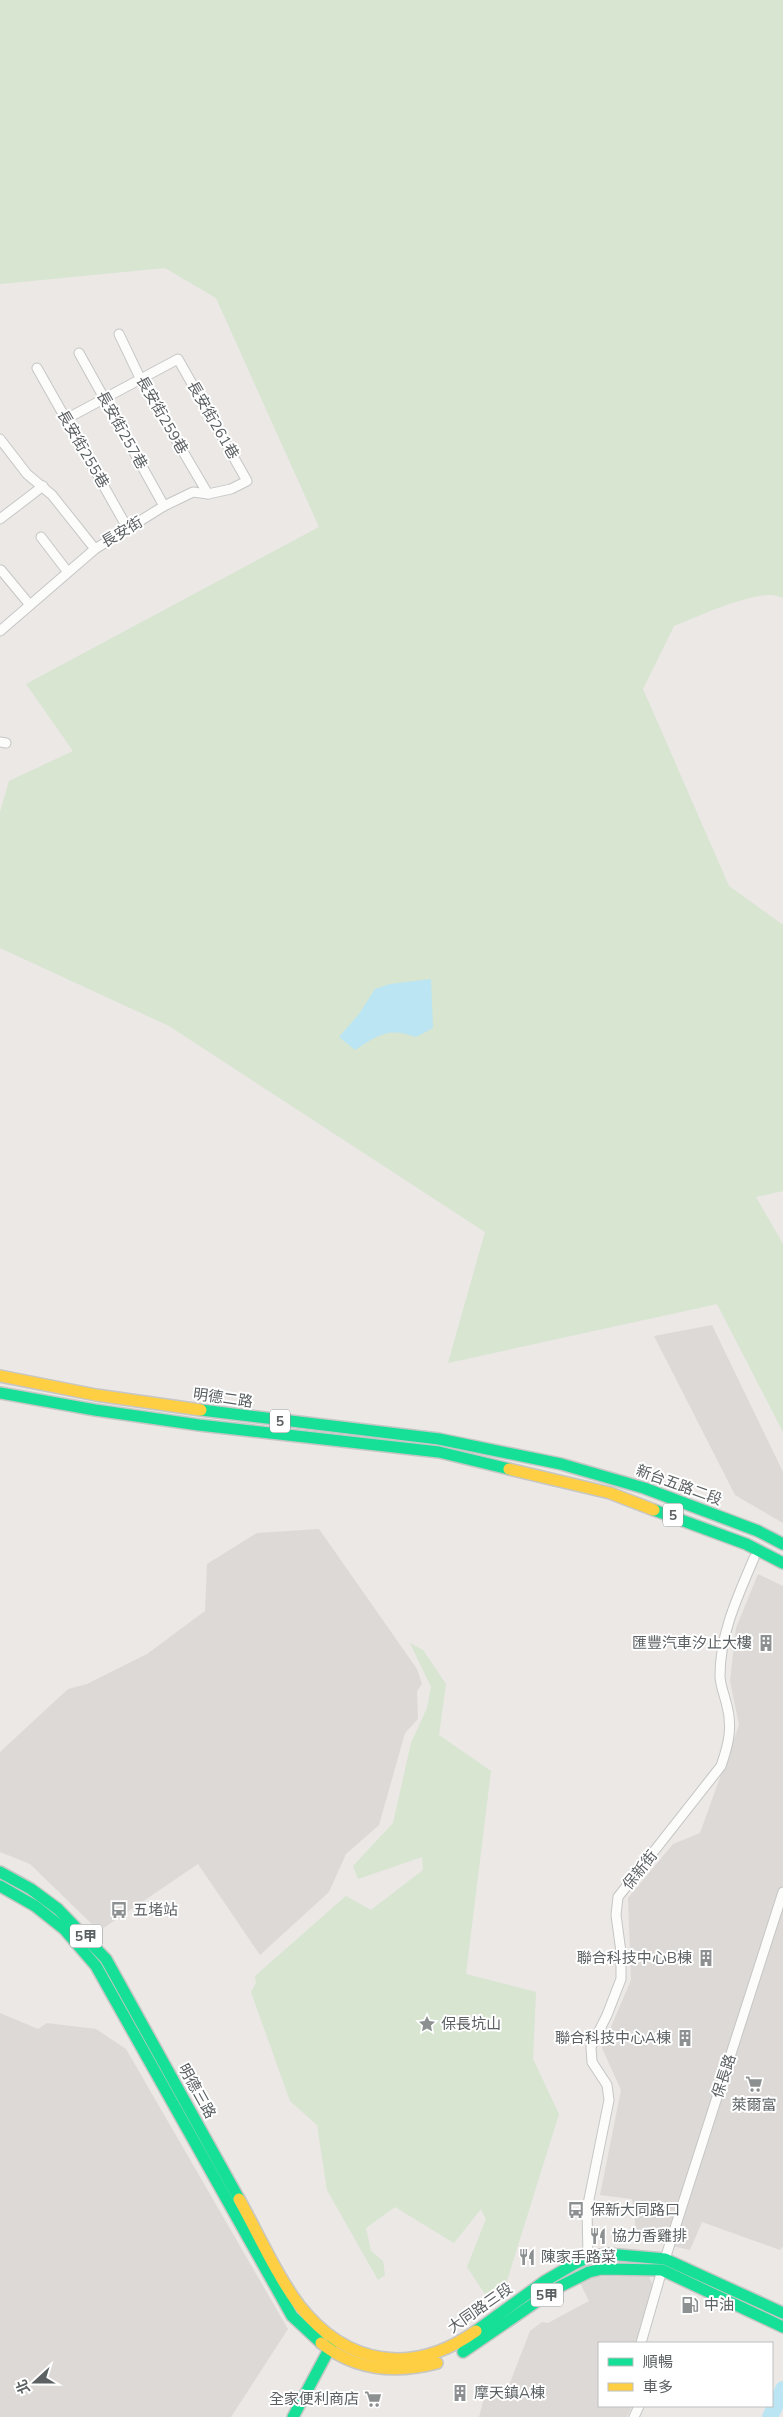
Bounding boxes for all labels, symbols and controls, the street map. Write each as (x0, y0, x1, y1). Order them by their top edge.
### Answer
street label: 長安街259巷 (132, 372, 192, 458)
street label: 長安街261巷 (183, 377, 243, 463)
street label: 長安街257巷 (92, 387, 152, 473)
street label: 長安街255巷 (53, 406, 113, 492)
street label: 長安街 (98, 512, 146, 552)
street label: 明德二路 (192, 1384, 254, 1412)
road number: 5 (270, 1410, 290, 1432)
street label: 新台五路二段 (633, 1460, 725, 1510)
road number: 5 (663, 1504, 683, 1526)
place label: 匯豐汽車汐止大樓 (632, 1633, 752, 1653)
building icon: 匯豐汽車汐止大樓 (756, 1633, 776, 1653)
street label: 保新街 (618, 1846, 662, 1894)
bus stop icon: 五堵站 (109, 1900, 129, 1920)
place label: 五堵站 (133, 1900, 178, 1920)
road number: 5甲 (70, 1924, 102, 1948)
place label: 聯合科技中心B棟 (577, 1948, 692, 1968)
building icon: 聯合科技中心B棟 (696, 1948, 716, 1968)
place icon: 保長坑山 (417, 2014, 437, 2034)
place label: 保長坑山 (441, 2014, 501, 2034)
place label: 聯合科技中心A棟 (555, 2028, 671, 2048)
building icon: 聯合科技中心A棟 (675, 2028, 695, 2048)
street label: 保長路 (708, 2052, 740, 2100)
street label: 明德三路 (174, 2060, 220, 2122)
supermarket icon: 萊爾富 (744, 2074, 764, 2094)
place label: 萊爾富 (731, 2095, 777, 2115)
bus stop icon: 保新大同路口 (566, 2200, 586, 2220)
place label: 保新大同路口 (590, 2200, 680, 2220)
restaurant icon: 協力香雞排 (588, 2226, 608, 2246)
place label: 協力香雞排 (612, 2226, 687, 2246)
restaurant icon: 陳家手路菜 (517, 2247, 537, 2267)
place label: 陳家手路菜 (541, 2247, 616, 2267)
street label: 大同路三段 (444, 2278, 516, 2338)
road number: 5甲 (531, 2284, 563, 2306)
fuel station icon: 中油 (680, 2295, 700, 2315)
place label: 中油 (704, 2295, 734, 2315)
legend (598, 2342, 773, 2407)
text: 順暢 (643, 2352, 673, 2372)
north arrow (10, 2357, 60, 2407)
text: 北 (12, 2377, 35, 2396)
text: 車多 (643, 2377, 673, 2397)
building icon: 摩天鎮A棟 (450, 2383, 470, 2403)
place label: 摩天鎮A棟 (474, 2383, 545, 2403)
place label: 全家便利商店 (269, 2389, 359, 2409)
supermarket icon: 全家便利商店 (363, 2389, 383, 2409)

